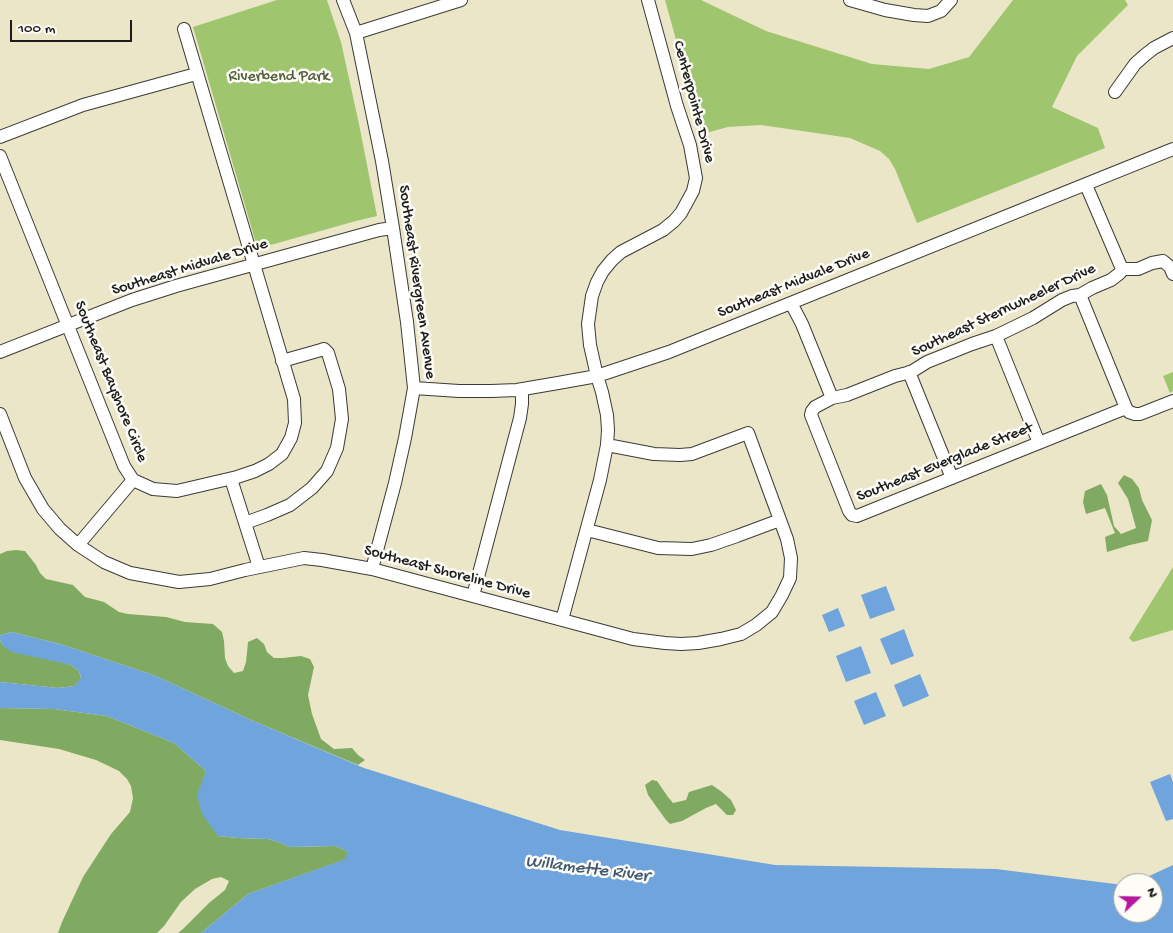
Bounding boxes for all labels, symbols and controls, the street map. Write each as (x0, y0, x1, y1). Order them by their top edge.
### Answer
scale bar (12, 10, 135, 42)
text: 100 m (18, 20, 55, 38)
street label: Centerpointe Drive (667, 39, 719, 165)
park label: Riverbend Park (229, 68, 329, 88)
street label: Southeast Rivergreen Avenue (393, 184, 439, 380)
street label: Southeast Midvale Drive (110, 235, 270, 301)
street label: Southeast Midvale Drive (715, 245, 873, 323)
street label: Southeast Sternwheeler Drive (909, 260, 1099, 362)
street label: Southeast Bayshore Circle (69, 299, 151, 465)
street label: Southeast Everglade Street (854, 419, 1036, 507)
street label: Southeast Shoreline Drive (362, 542, 532, 604)
water label: Willamette River (524, 852, 650, 888)
north arrow (1113, 873, 1163, 923)
text: N (1142, 885, 1161, 900)

